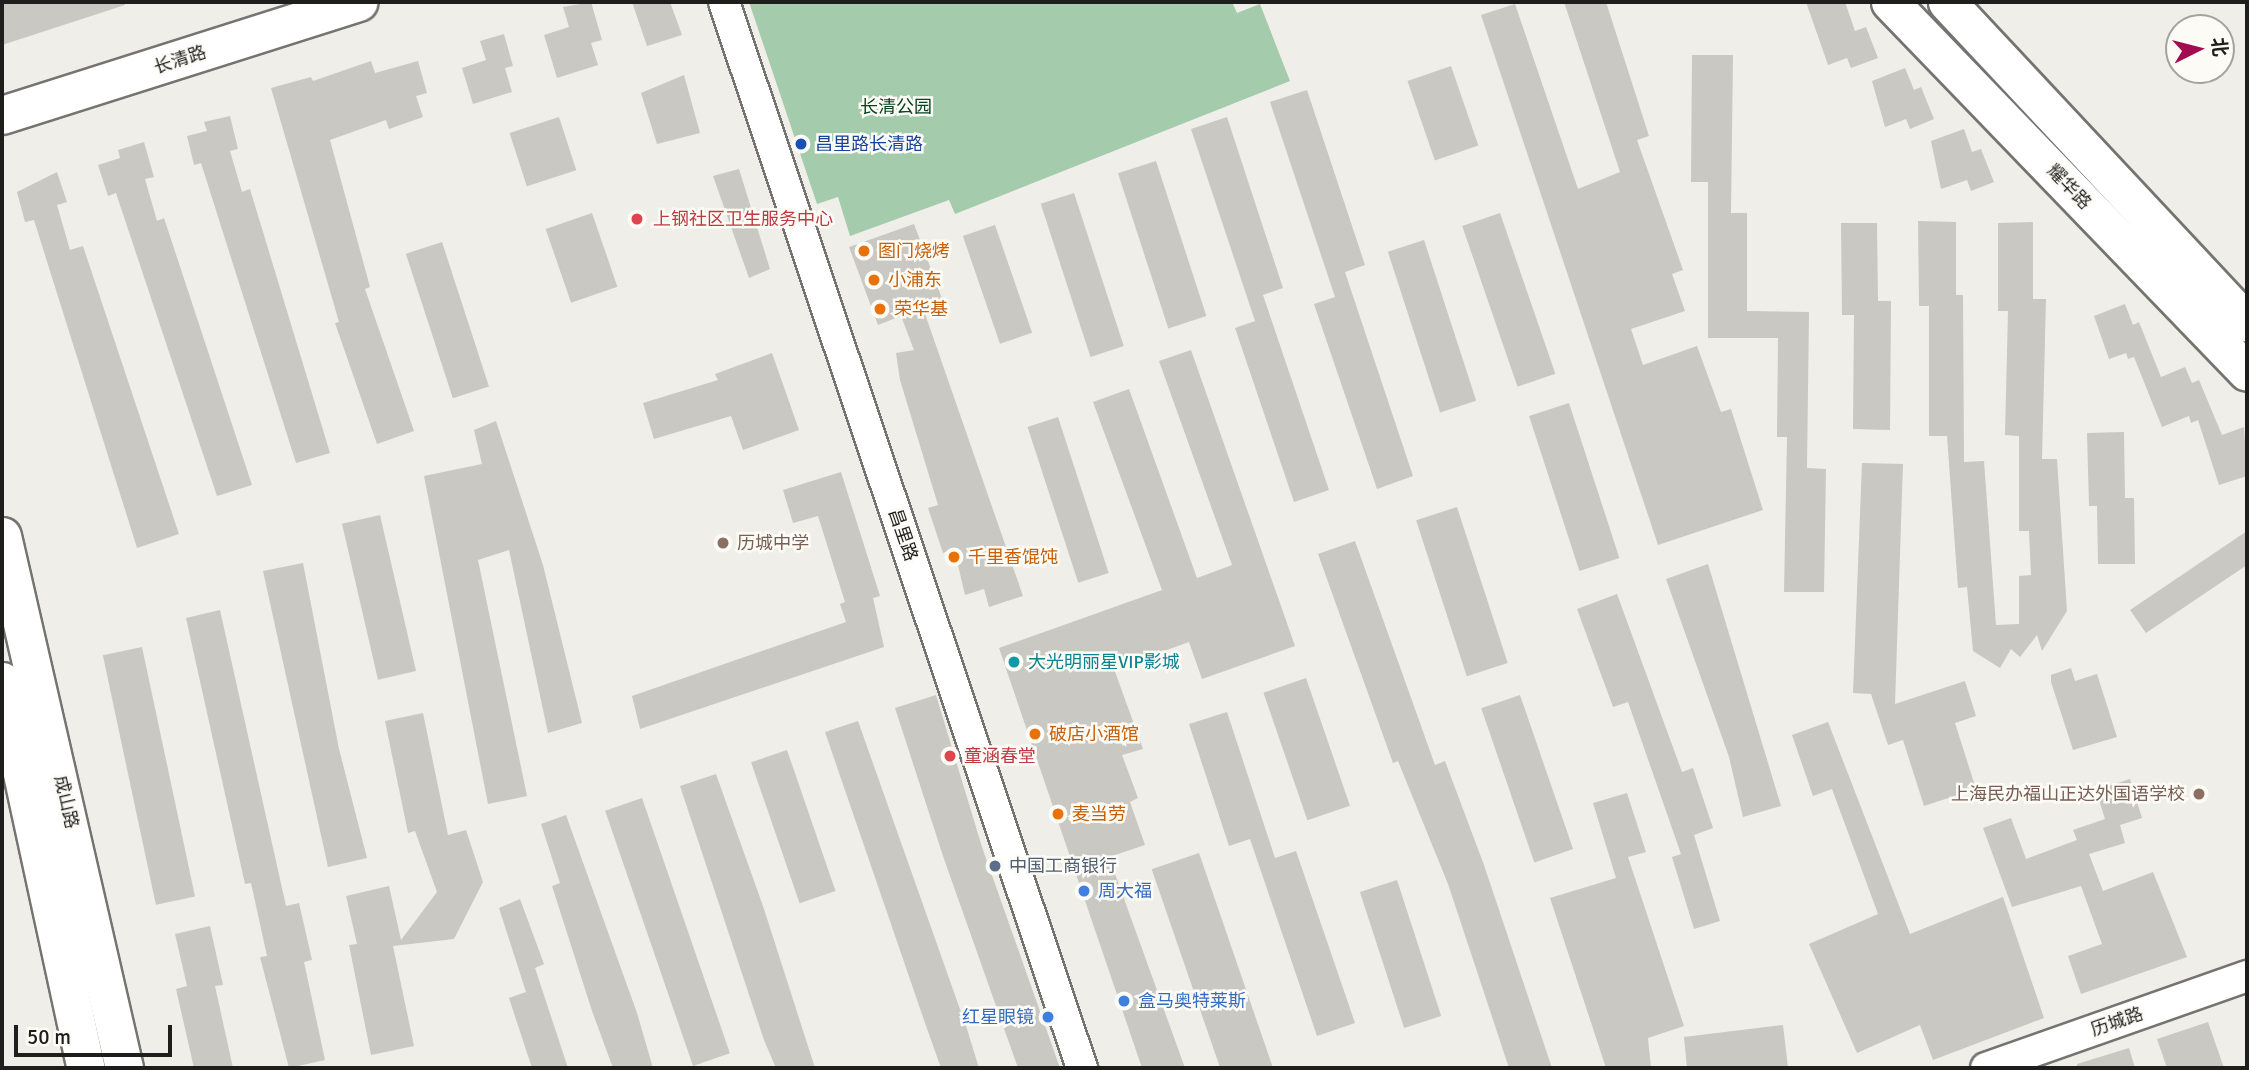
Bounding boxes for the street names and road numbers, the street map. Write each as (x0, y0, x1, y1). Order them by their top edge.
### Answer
street label: 长清路 (151, 41, 209, 79)
street label: 耀华路 (2042, 160, 2096, 214)
street label: 昌里路 (884, 506, 922, 564)
street label: 成山路 (49, 773, 83, 831)
street label: 历城路 (2088, 1003, 2146, 1041)

